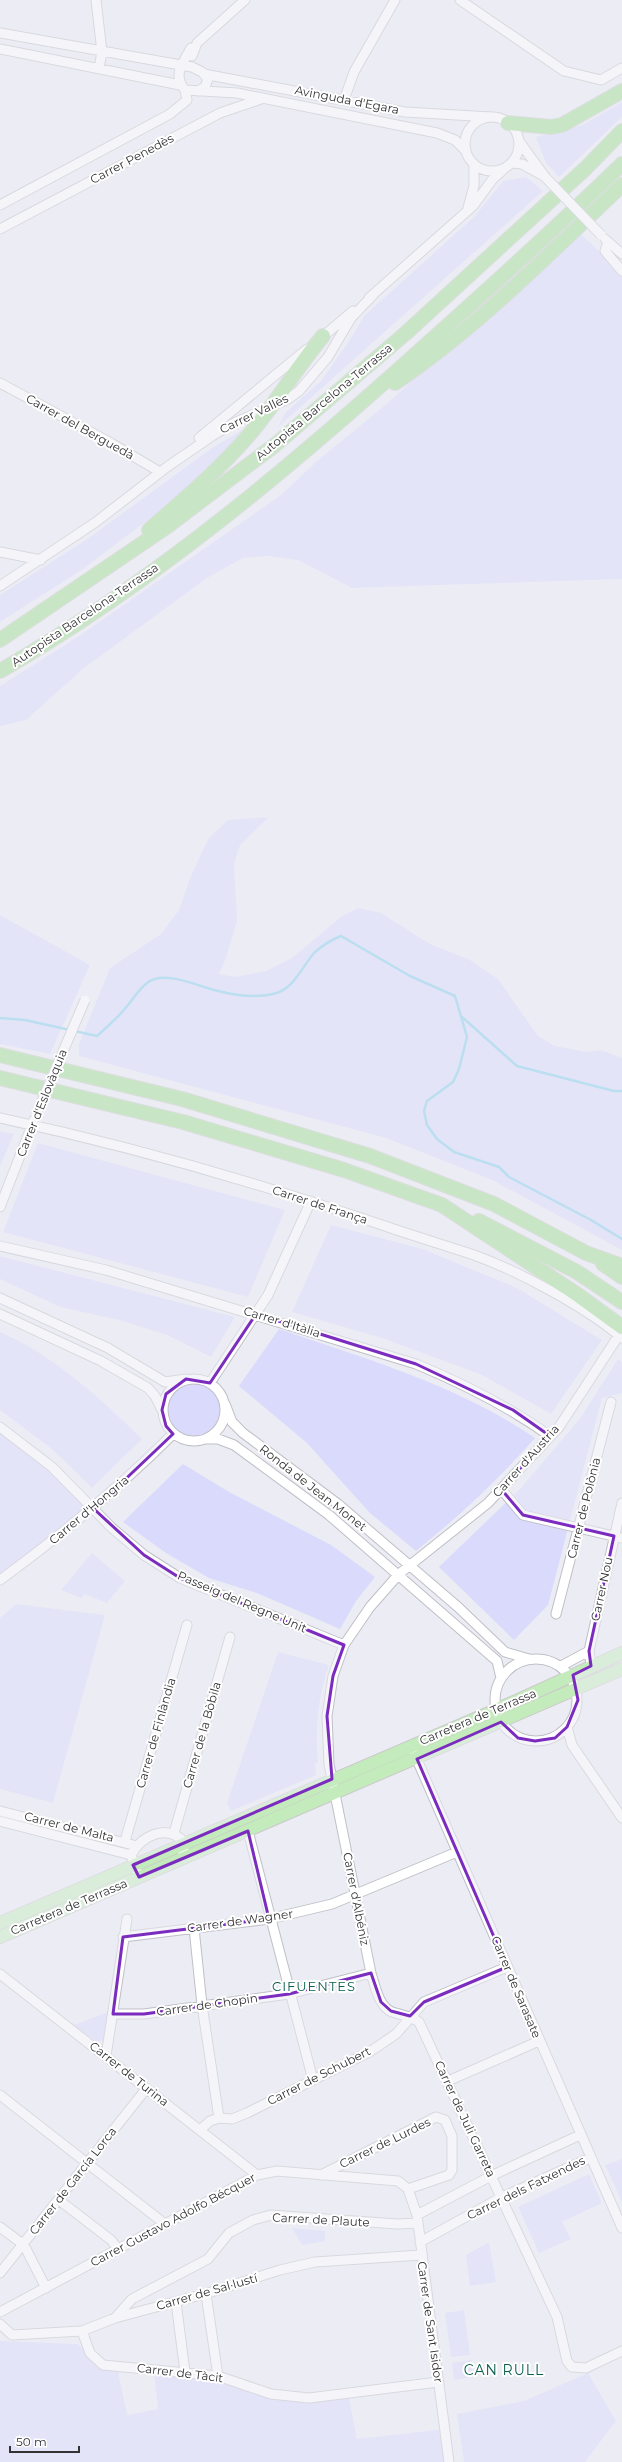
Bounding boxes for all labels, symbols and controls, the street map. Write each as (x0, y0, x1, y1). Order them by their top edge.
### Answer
street label: Avinguda d'Egara (294, 82, 401, 117)
street label: Carrer Penedès (87, 130, 176, 187)
street label: Autopista Barcelona-Terrassa (252, 340, 395, 463)
street label: Carrer Vallès (217, 390, 291, 437)
street label: Carrer del Berguedà (23, 391, 137, 463)
street label: Autopista Barcelona-Terrassa (8, 560, 161, 669)
street label: Carrer d'Eslovàquia (13, 1047, 70, 1159)
street label: Carrer de França (271, 1182, 370, 1227)
street label: Carrer d'Itàlia (242, 1303, 322, 1340)
street label: Carrer d'Austria (489, 1421, 562, 1500)
street label: Ronda de Jean Monet (257, 1441, 370, 1534)
street label: Carrer de Polònia (564, 1456, 603, 1560)
street label: Carrer d'Hongria (46, 1472, 132, 1547)
street label: Carrer Nou (587, 1555, 616, 1622)
street label: Passeig del Regne Unit (175, 1567, 309, 1636)
street label: Carrer de Finlàndia (133, 1676, 178, 1790)
street label: Carrer de la Bòbila (179, 1680, 224, 1790)
street label: Carretera de Terrassa (417, 1685, 538, 1748)
street label: Carrer de Malta (23, 1808, 116, 1845)
street label: Carrer d'Albéniz (340, 1851, 373, 1947)
street label: Carretera de Terrassa (8, 1875, 129, 1938)
street label: Carrer de Wagner (186, 1906, 294, 1935)
street label: Carrer de Sarasate (488, 1934, 545, 2040)
district label: CIFUENTES (272, 1978, 356, 1994)
street label: Carrer de Chopin (155, 1990, 259, 2019)
street label: Carrer de Turina (87, 2038, 172, 2109)
street label: Carrer de Schubert (265, 2043, 373, 2108)
street label: Carrer de Juli Garreta (432, 2058, 499, 2180)
street label: Carrer de Lurdes (337, 2114, 433, 2171)
street label: Carrer de García Lorca (26, 2124, 119, 2238)
street label: Carrer dels Fatxendes (464, 2152, 588, 2223)
street label: Carrer Gustavo Adolfo Bécquer (88, 2169, 258, 2270)
street label: Carrer de Plaute (272, 2209, 370, 2230)
street label: Carrer de Sant Isidor (415, 2260, 446, 2384)
street label: Carrer de Sal·lustí (155, 2270, 260, 2313)
street label: Carrer de Tàcit (136, 2360, 224, 2385)
district label: CAN RULL (464, 2361, 544, 2379)
scale bar (10, 2428, 79, 2454)
text: 50 m (16, 2434, 47, 2449)

